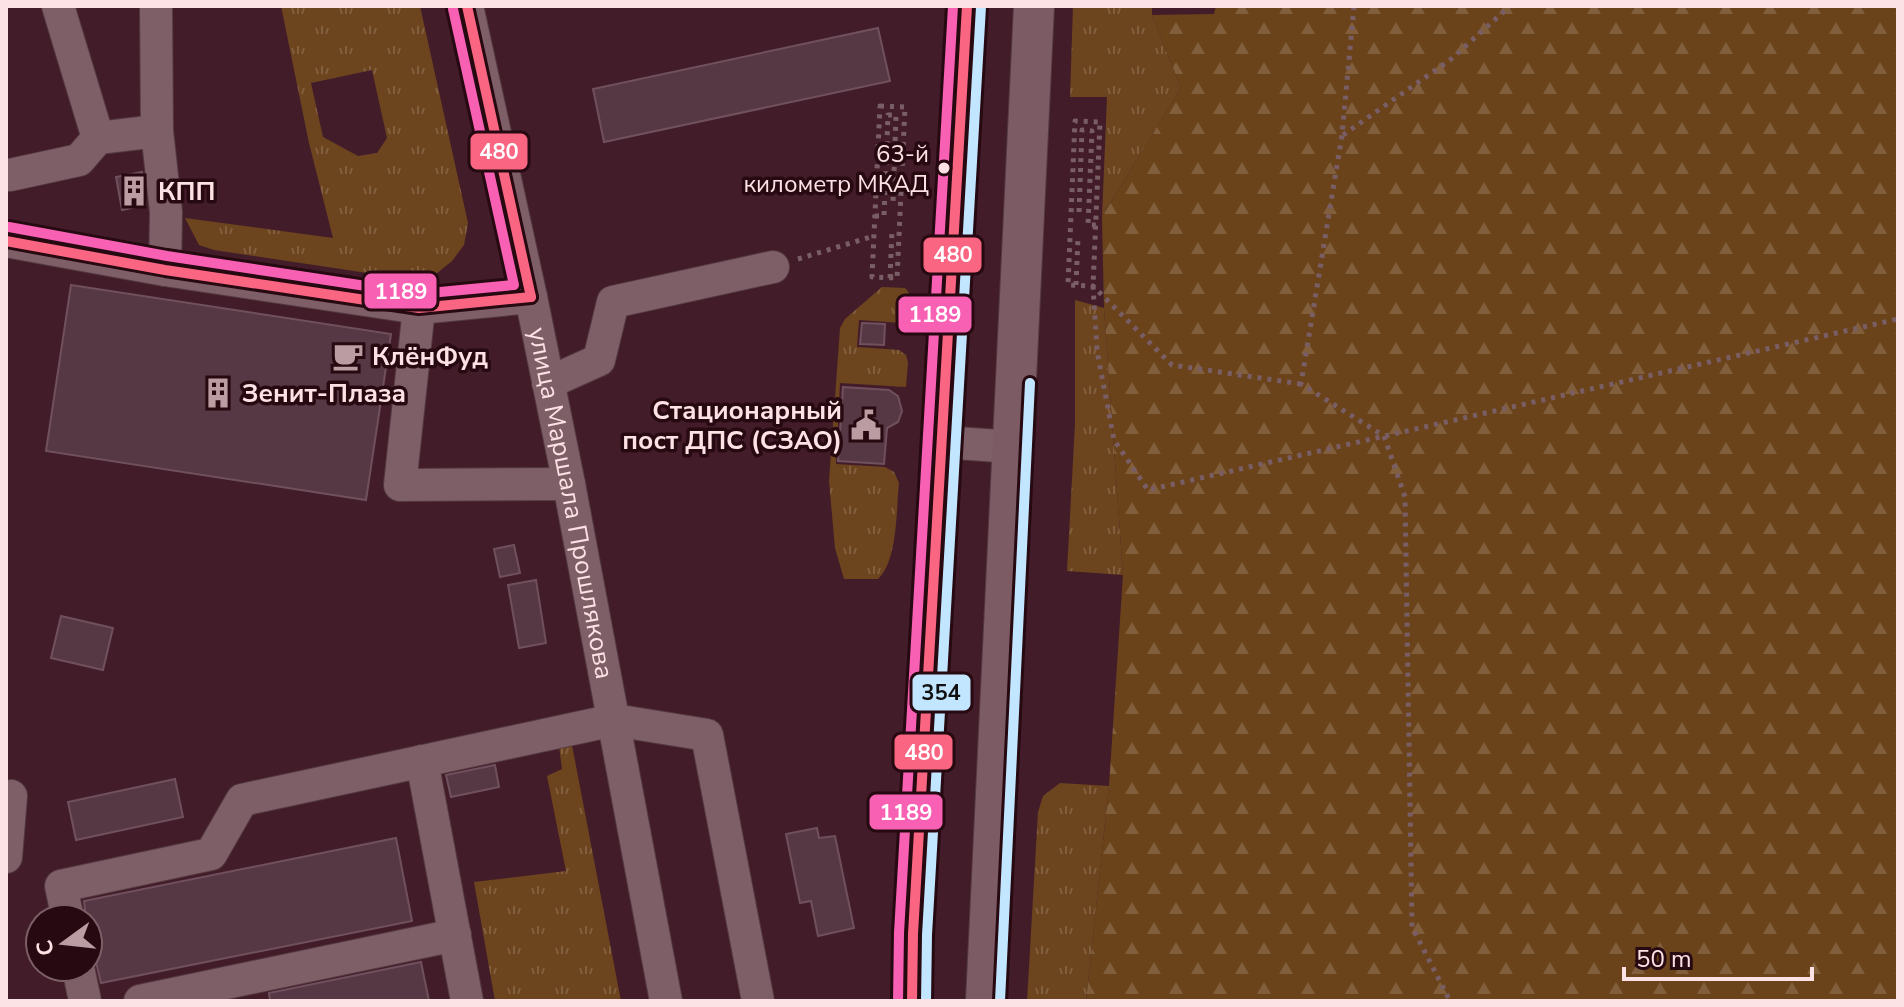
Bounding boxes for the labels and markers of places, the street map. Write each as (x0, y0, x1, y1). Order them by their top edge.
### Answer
place label: 63-й километр МКАД (743, 138, 929, 200)
marker: 63-й километр МКАД (936, 160, 952, 176)
building icon: КПП (117, 174, 151, 208)
place label: КПП (158, 174, 215, 209)
cafe icon: КлёнФуд (331, 339, 365, 373)
place label: КлёнФуд (372, 339, 488, 374)
building icon: Зенит-Плаза (201, 376, 235, 410)
place label: Зенит-Плаза (242, 376, 406, 411)
place label: Стационарный пост ДПС (СЗАО) (622, 393, 842, 458)
public building icon: Стационарный пост ДПС (СЗАО) (849, 408, 883, 442)

